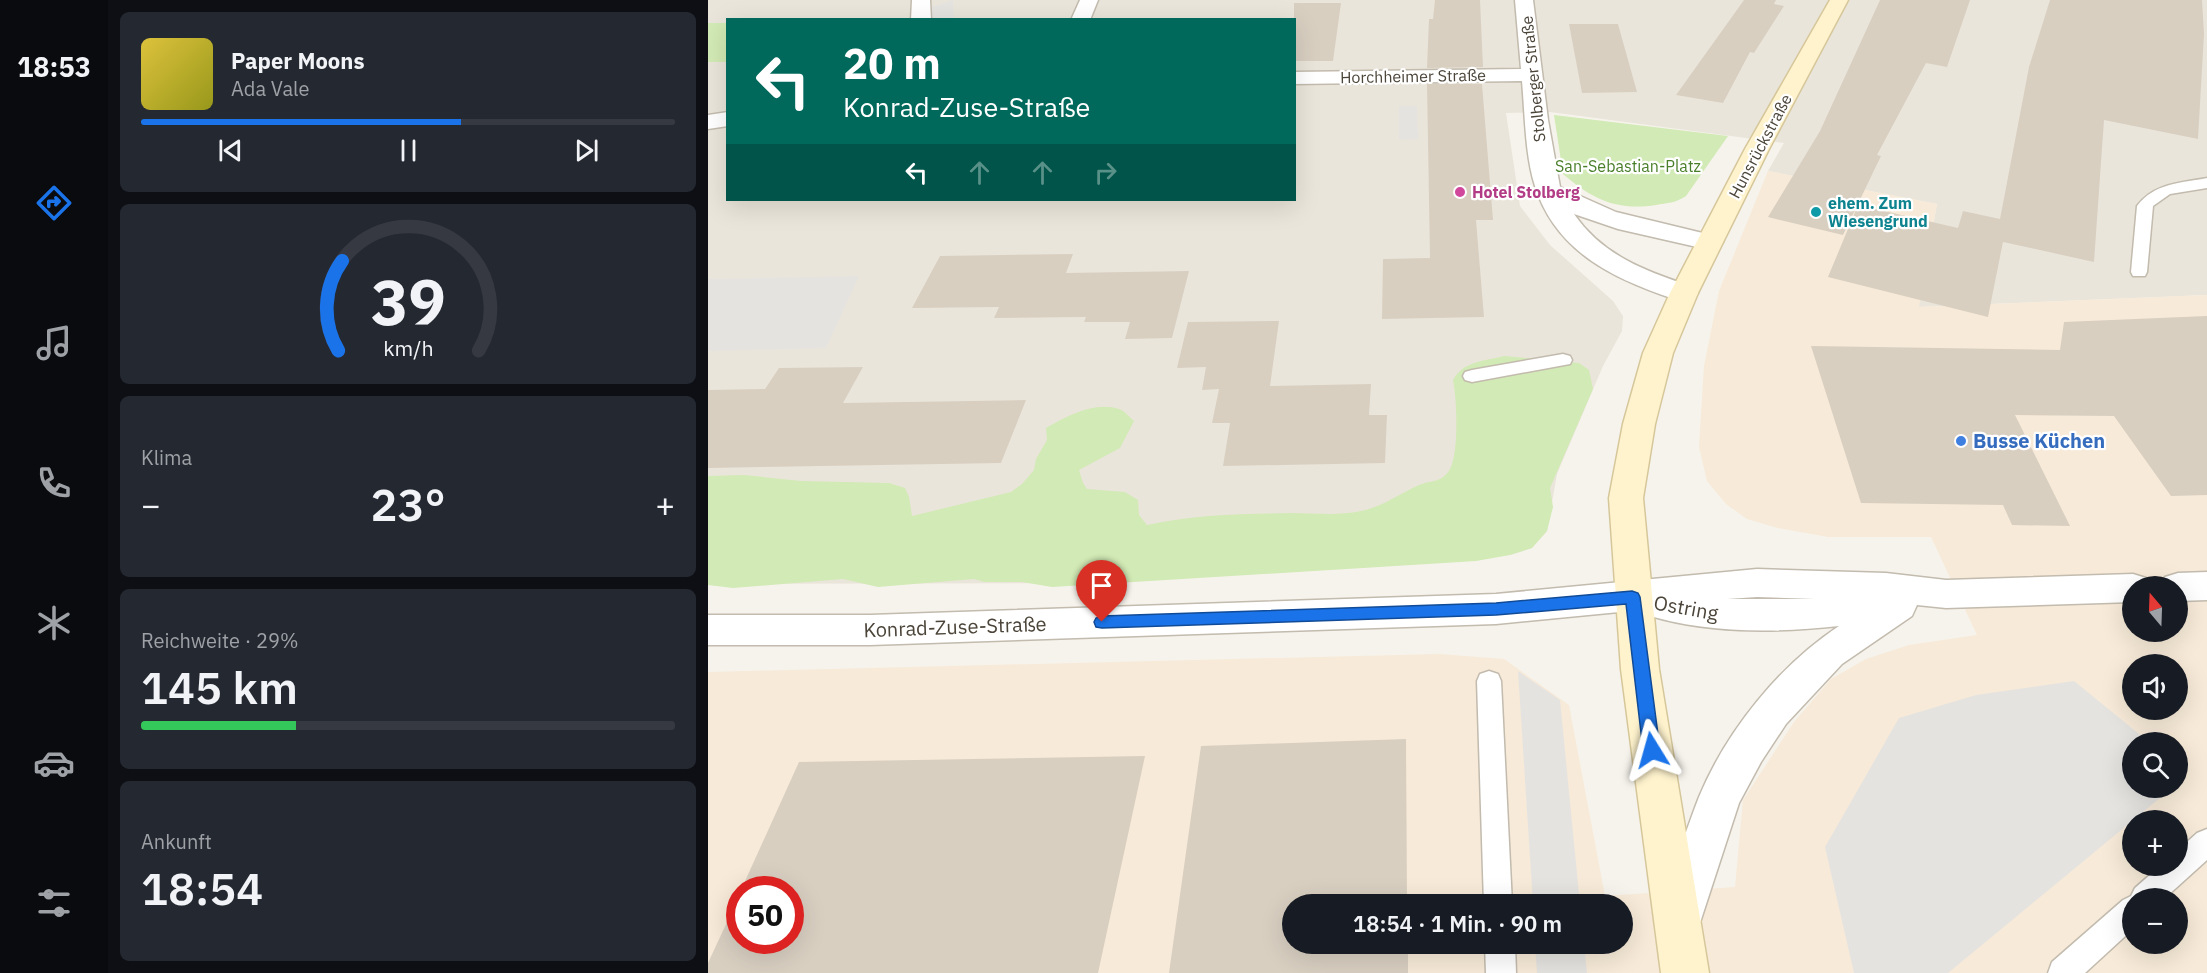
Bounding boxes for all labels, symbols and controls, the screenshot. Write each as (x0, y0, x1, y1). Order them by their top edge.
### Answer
street label: Stolberger Straße (1516, 15, 1550, 143)
text: 20 m (843, 36, 941, 91)
icon: left (744, 42, 822, 120)
text: Paper Moons (231, 46, 364, 75)
text: 18:53 (17, 49, 91, 84)
street label: Horchheimer Straße (1340, 65, 1486, 87)
text: Ada Vale (231, 75, 310, 102)
text: Konrad-Zuse-Straße (843, 89, 1090, 124)
street label: Hunsrückstraße (1724, 90, 1796, 202)
icon: previous (214, 134, 247, 167)
icon: pause (392, 134, 425, 167)
icon: next (570, 134, 603, 167)
icon: left (900, 156, 933, 189)
icon: ahead (963, 156, 996, 189)
icon: ahead (1026, 156, 1059, 189)
icon: right (1089, 156, 1122, 189)
park label: San-Sebastian-Platz (1555, 156, 1701, 176)
icon: directions (33, 182, 75, 224)
place label: Hotel Stolberg (1472, 182, 1580, 202)
marker: Hotel Stolberg (1453, 185, 1467, 199)
place label: ehem. Zum Wiesengrund (1828, 193, 1928, 231)
marker: ehem. Zum Wiesengrund (1809, 205, 1823, 219)
text: 39 (371, 261, 445, 342)
icon: music (33, 322, 75, 364)
text: km/h (383, 335, 433, 363)
place label: Busse Küchen (1973, 427, 2105, 454)
marker: Busse Küchen (1954, 434, 1968, 448)
text: Klima (141, 444, 192, 471)
icon: phone (33, 462, 75, 504)
text: 23° (370, 475, 446, 533)
text: − (141, 483, 161, 526)
text: + (655, 483, 675, 526)
pin (1076, 560, 1127, 622)
icon: arrive (1085, 569, 1118, 602)
north arrow (2122, 576, 2188, 642)
map controls (2122, 576, 2188, 954)
street label: Ostring (1652, 589, 1721, 627)
icon: climate (33, 602, 75, 644)
street label: Konrad-Zuse-Straße (863, 610, 1047, 643)
text: Reichweite · 29% (141, 627, 298, 654)
button: sound (2122, 654, 2188, 720)
text: 145 km (141, 658, 298, 716)
position arrow (1620, 718, 1684, 782)
button: search (2122, 732, 2188, 798)
icon: car (33, 742, 75, 784)
button: + (2122, 810, 2188, 876)
text: Ankunft (141, 828, 212, 855)
text: 18:54 (141, 859, 263, 917)
speed limit sign: 50 (726, 876, 804, 954)
icon: filters (33, 882, 75, 924)
button: − (2122, 888, 2188, 954)
text: 18:54 · 1 Min. · 90 m (1353, 909, 1562, 938)

